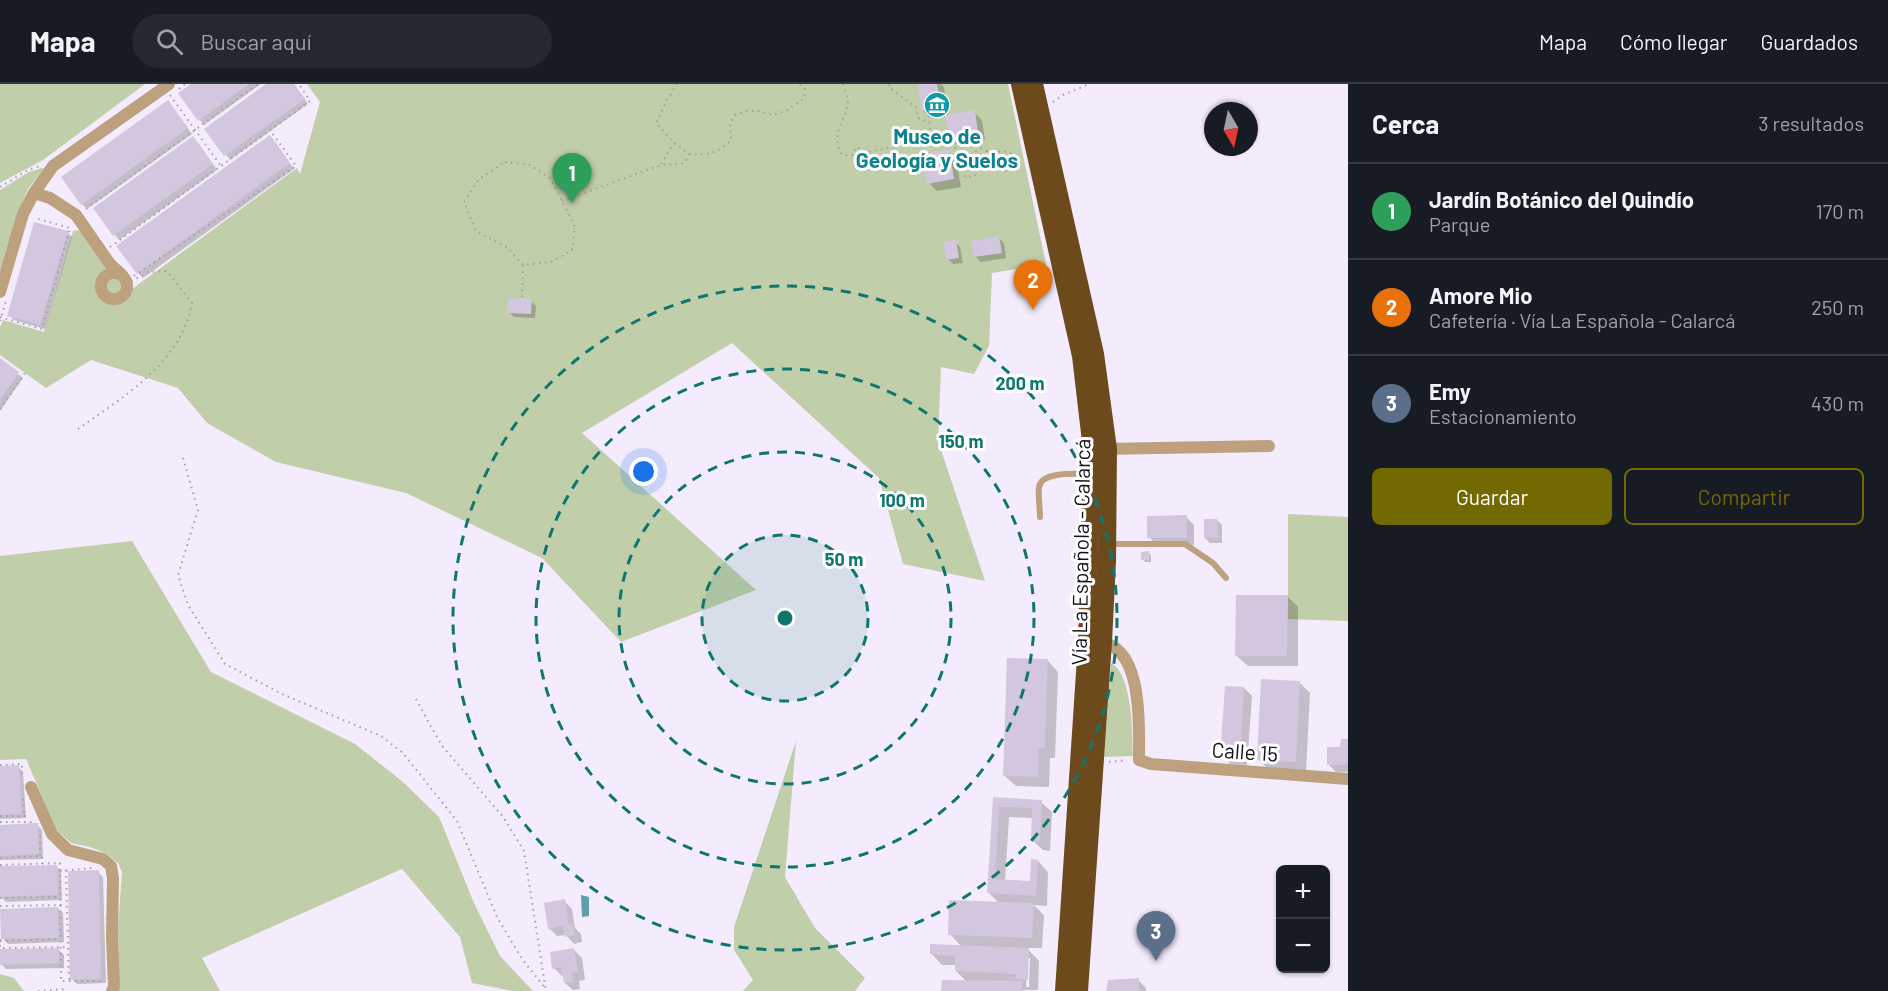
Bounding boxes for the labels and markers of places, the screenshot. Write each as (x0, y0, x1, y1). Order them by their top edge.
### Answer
museum icon: Museo de Geología y Suelos (922, 90, 952, 120)
place label: Museo de Geología y Suelos (856, 123, 1018, 172)
pin: 1 (552, 154, 592, 203)
pin: 2 (1014, 260, 1052, 310)
centre of rings (775, 608, 795, 628)
pin: 3 (1136, 912, 1176, 961)

